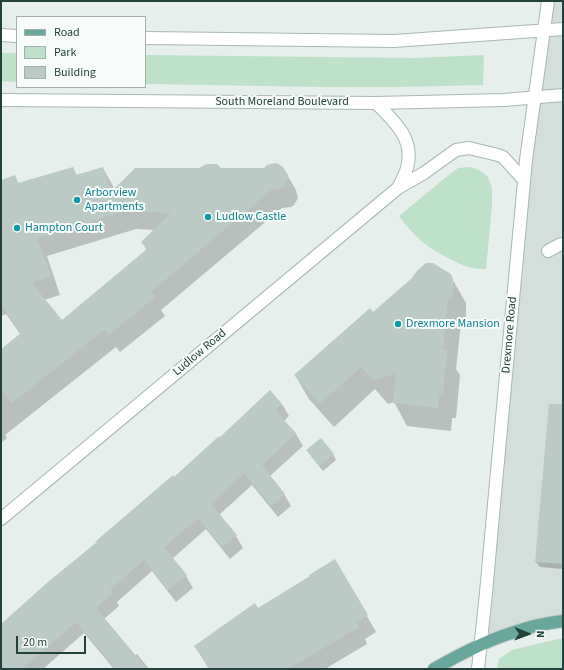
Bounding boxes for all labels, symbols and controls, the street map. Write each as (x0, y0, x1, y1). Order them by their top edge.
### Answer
legend (16, 16, 146, 88)
text: Road (54, 24, 80, 41)
text: Park (54, 44, 76, 61)
text: Building (54, 64, 96, 81)
street label: South Moreland Boulevard (215, 95, 349, 109)
place label: Arborview Apartments (85, 186, 144, 214)
marker: Arborview Apartments (72, 195, 82, 205)
place label: Ludlow Castle (216, 210, 286, 224)
marker: Ludlow Castle (203, 212, 213, 222)
place label: Hampton Court (25, 221, 103, 235)
marker: Hampton Court (12, 223, 22, 233)
street label: Drexmore Road (499, 296, 521, 374)
place label: Drexmore Mansion (406, 317, 500, 331)
marker: Drexmore Mansion (393, 319, 403, 329)
street label: Ludlow Road (170, 327, 230, 379)
north arrow (508, 614, 548, 654)
scale bar (18, 628, 88, 654)
text: N (533, 630, 548, 638)
text: 20 m (23, 634, 47, 651)

